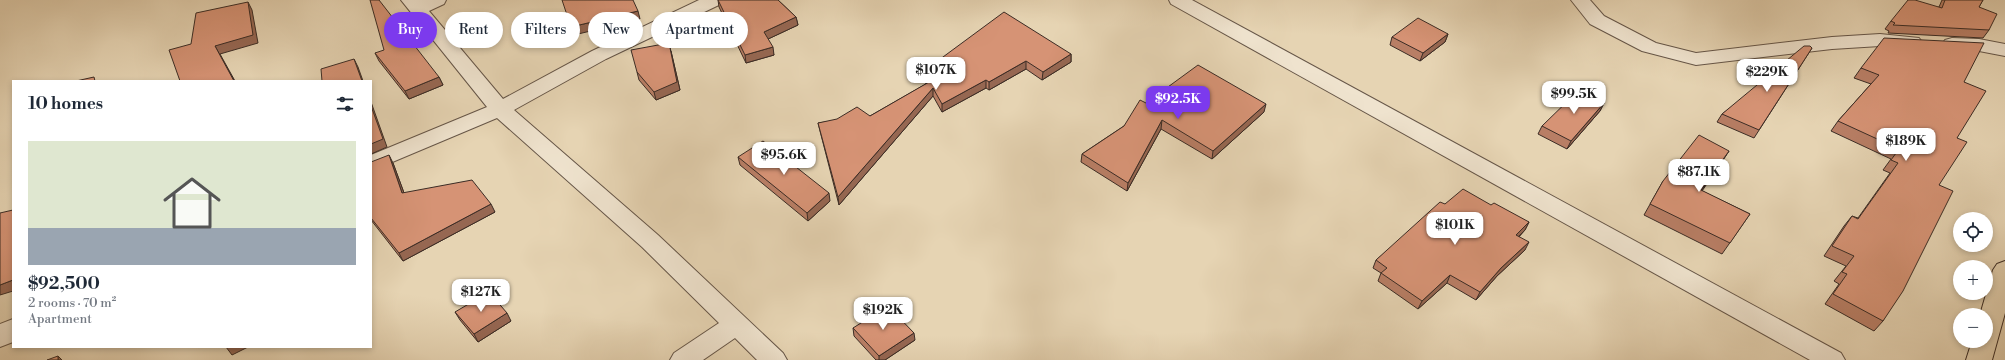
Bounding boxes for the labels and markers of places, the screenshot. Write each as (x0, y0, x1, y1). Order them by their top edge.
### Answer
pin: $107K (908, 57, 964, 91)
pin: $229K (1739, 59, 1795, 93)
pin: $99.5K (1541, 81, 1607, 115)
pin: $92.5K (1145, 86, 1211, 120)
pin: $189K (1878, 128, 1934, 162)
pin: $95.6K (751, 142, 817, 176)
pin: $87.1K (1666, 159, 1732, 193)
pin: $101K (1427, 212, 1483, 246)
pin: $127K (453, 279, 509, 313)
pin: $192K (855, 297, 911, 331)

